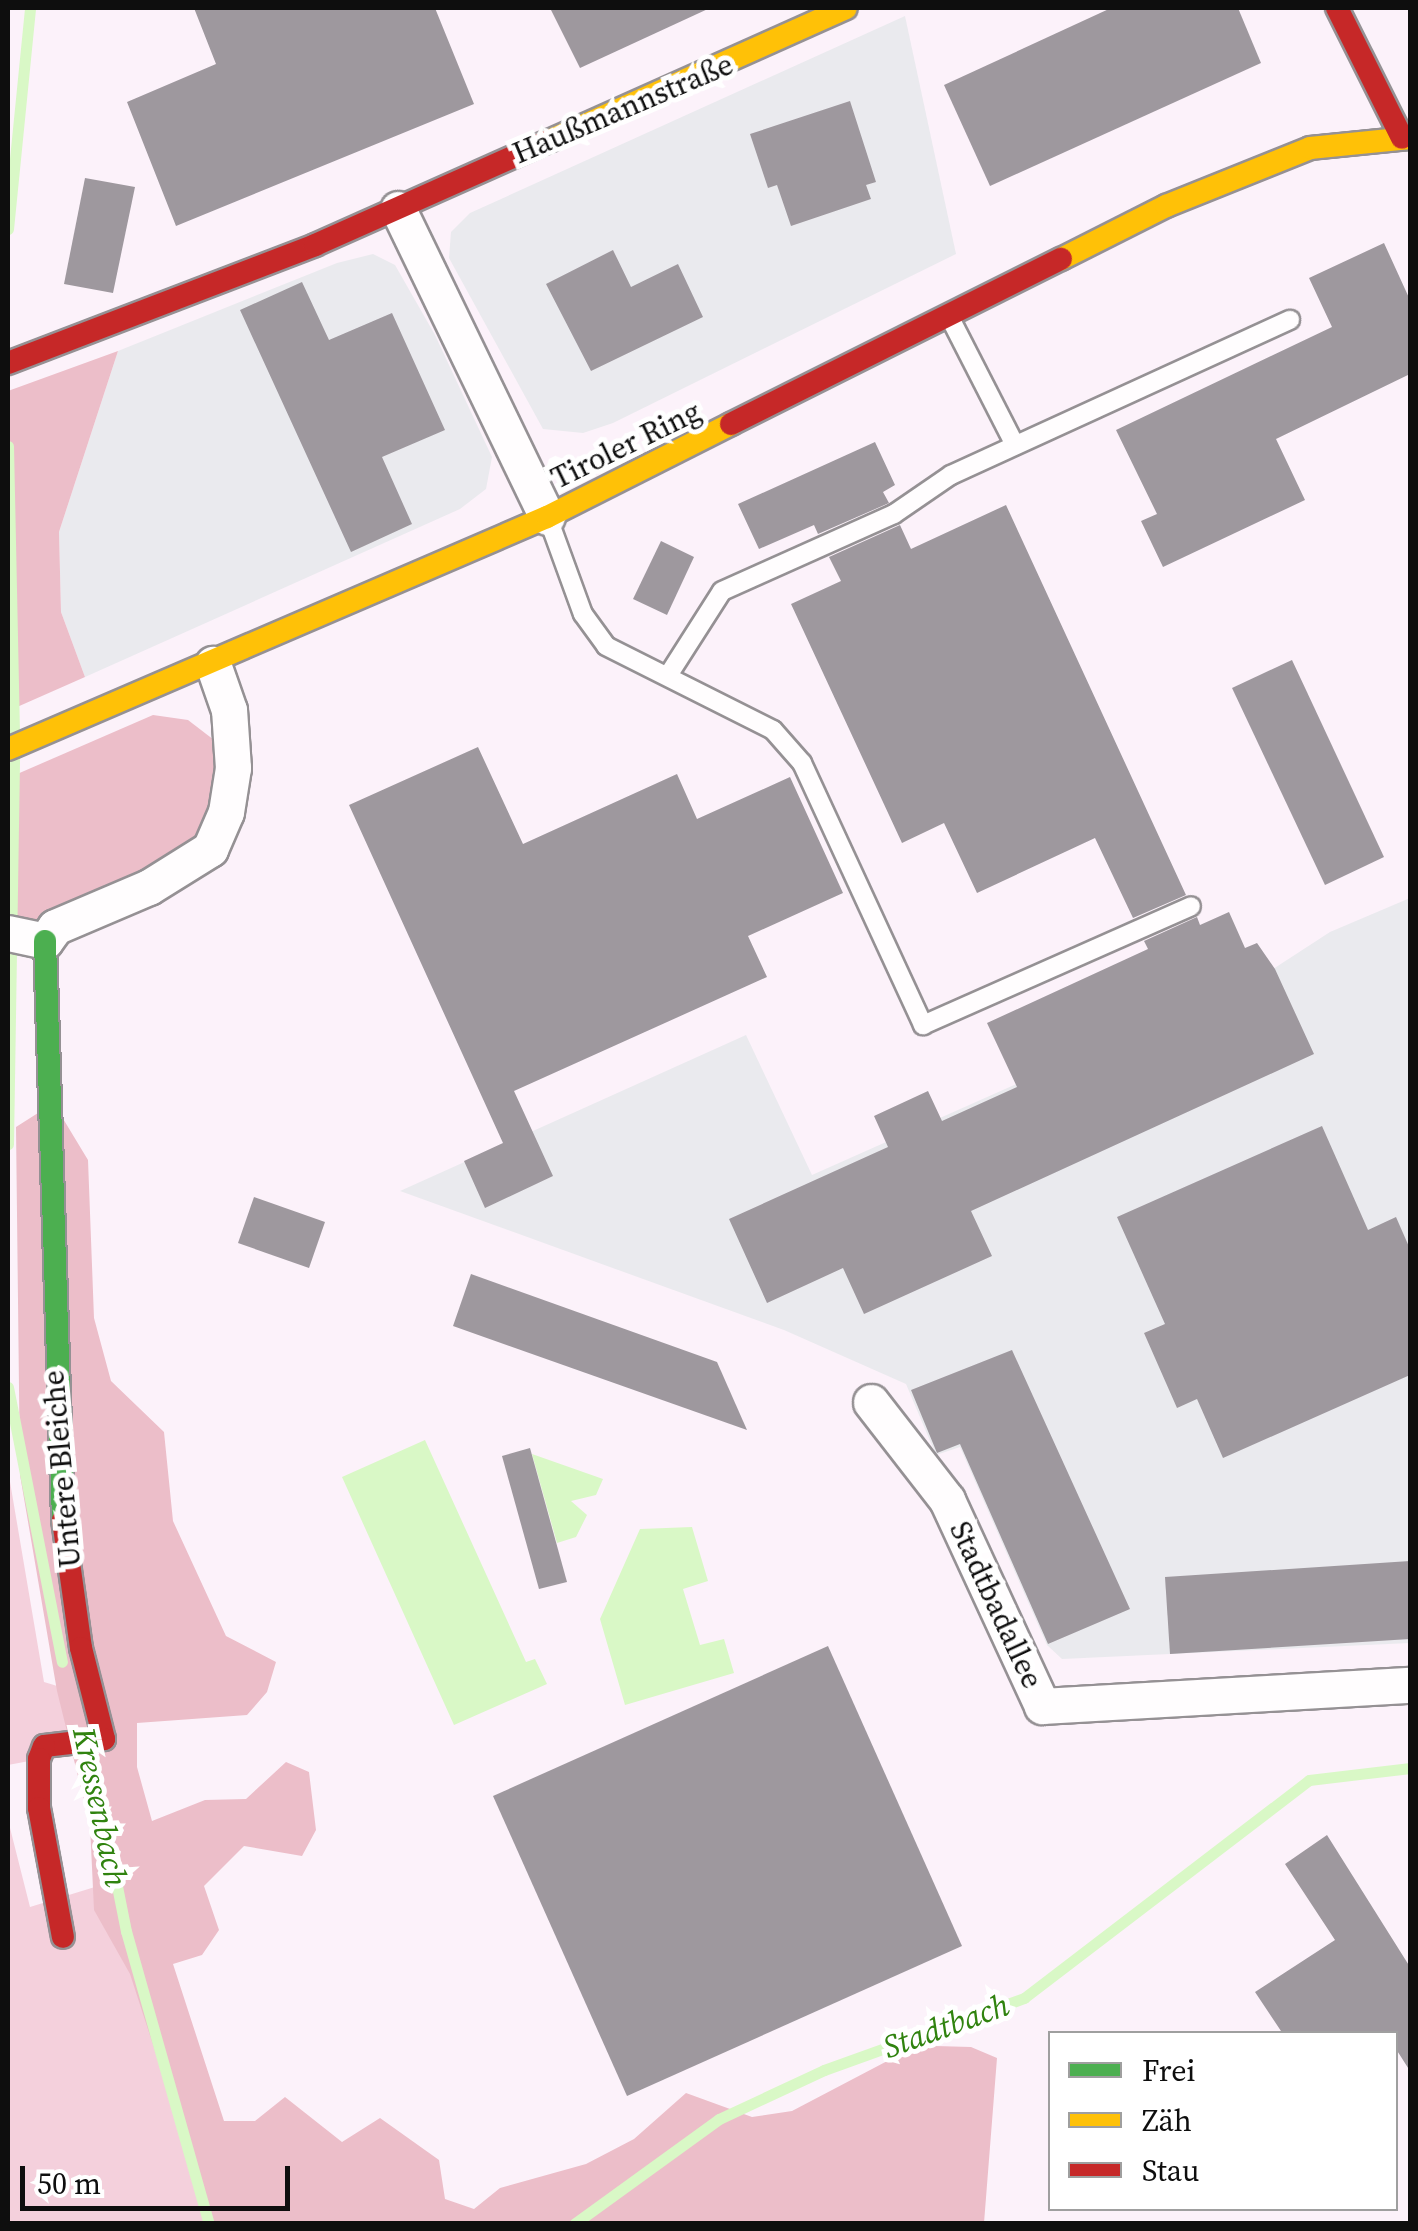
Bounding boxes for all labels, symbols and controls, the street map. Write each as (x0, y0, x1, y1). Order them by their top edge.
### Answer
street label: Haußmannstraße (508, 46, 738, 172)
street label: Tiroler Ring (545, 393, 707, 497)
street label: Untere Bleiche (35, 1369, 89, 1569)
street label: Stadtbadallee (942, 1516, 1050, 1694)
water label: Kressenbach (64, 1724, 136, 1890)
water label: Stadtbach (878, 1985, 1014, 2067)
legend (1048, 2031, 1398, 2211)
text: Frei (1142, 2050, 1195, 2091)
text: Zäh (1142, 2100, 1192, 2141)
scale bar (25, 2146, 295, 2208)
text: Stau (1142, 2150, 1200, 2191)
text: 50 m (37, 2163, 101, 2204)

